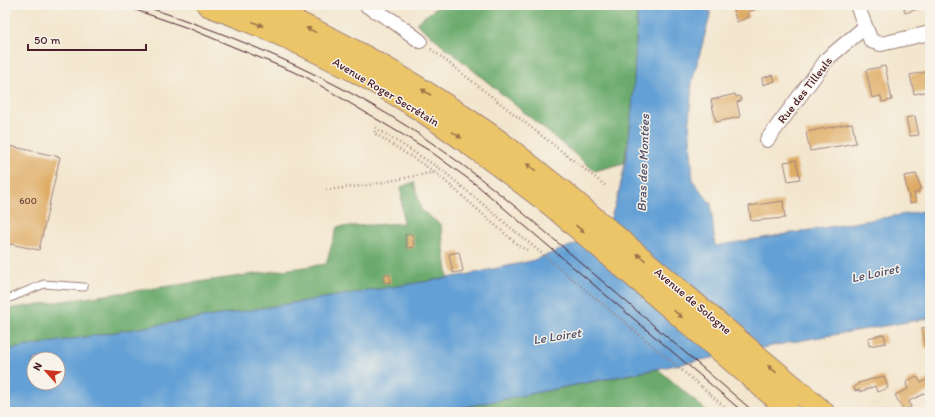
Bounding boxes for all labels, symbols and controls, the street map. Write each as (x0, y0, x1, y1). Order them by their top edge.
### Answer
one-way arrow (252, 21, 263, 27)
scale bar (28, 26, 146, 52)
one-way arrow (306, 27, 317, 33)
text: 50 m (34, 33, 60, 47)
street label: Rue des Tilleuls (775, 54, 835, 126)
street label: Avenue Roger Secrétain (330, 55, 442, 130)
one-way arrow (420, 88, 431, 96)
water label: Bras des Montées (634, 113, 652, 212)
one-way arrow (451, 131, 462, 139)
one-way arrow (526, 163, 537, 171)
house number: 600 (19, 194, 37, 207)
one-way arrow (575, 224, 584, 233)
one-way arrow (635, 253, 646, 262)
water label: Le Loiret (850, 260, 901, 285)
street label: Avenue de Sologne (652, 265, 735, 337)
one-way arrow (673, 309, 683, 318)
water label: Le Loiret (532, 325, 583, 347)
north arrow (26, 351, 66, 391)
text: N (30, 360, 45, 373)
one-way arrow (767, 364, 777, 373)

